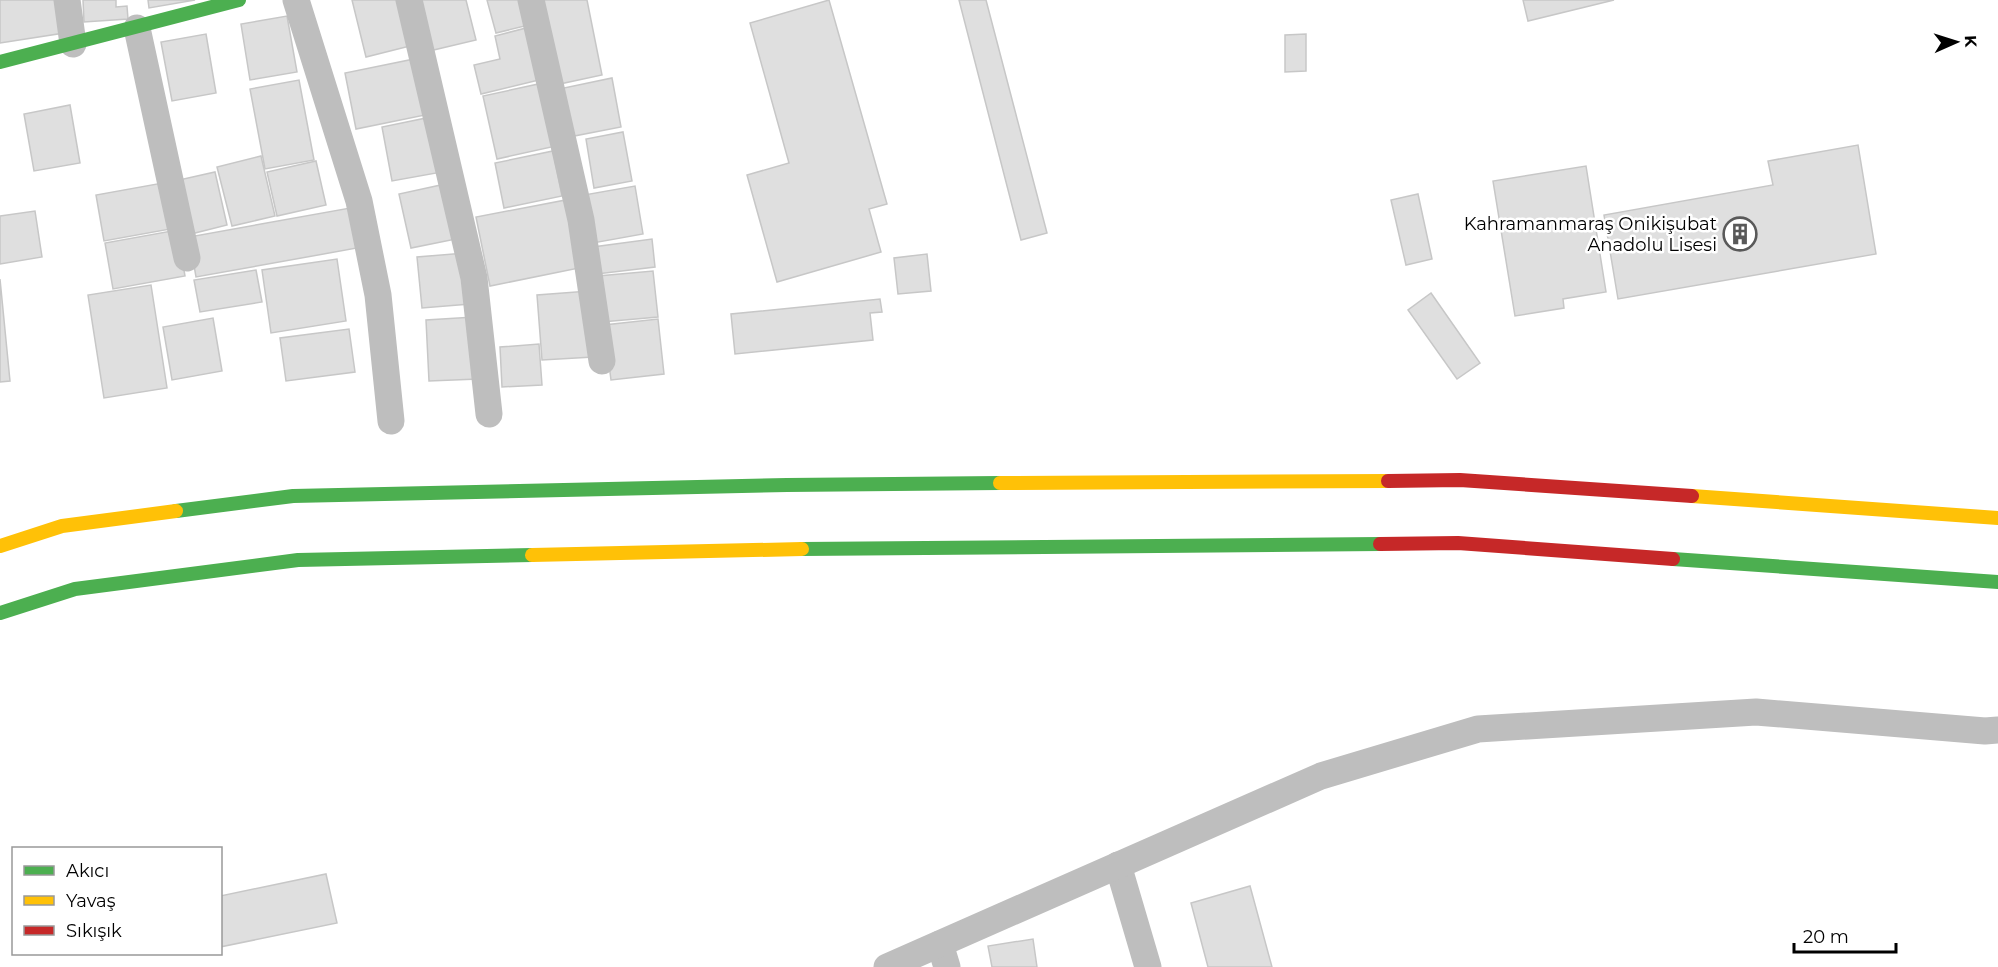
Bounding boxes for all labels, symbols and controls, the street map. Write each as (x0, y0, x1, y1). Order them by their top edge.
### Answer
north arrow (1926, 12, 1986, 72)
text: K (1961, 35, 1980, 49)
place label: Kahramanmaraş Onikişubat Anadolu Lisesi (1464, 213, 1717, 256)
building icon: Kahramanmaraş Onikişubat Anadolu Lisesi (1722, 216, 1758, 252)
legend (12, 847, 222, 955)
text: Akıcı (66, 860, 109, 882)
text: Yavaş (66, 890, 116, 912)
scale bar (1794, 916, 1896, 954)
text: Sıkışık (66, 920, 122, 942)
text: 20 m (1803, 926, 1849, 948)

